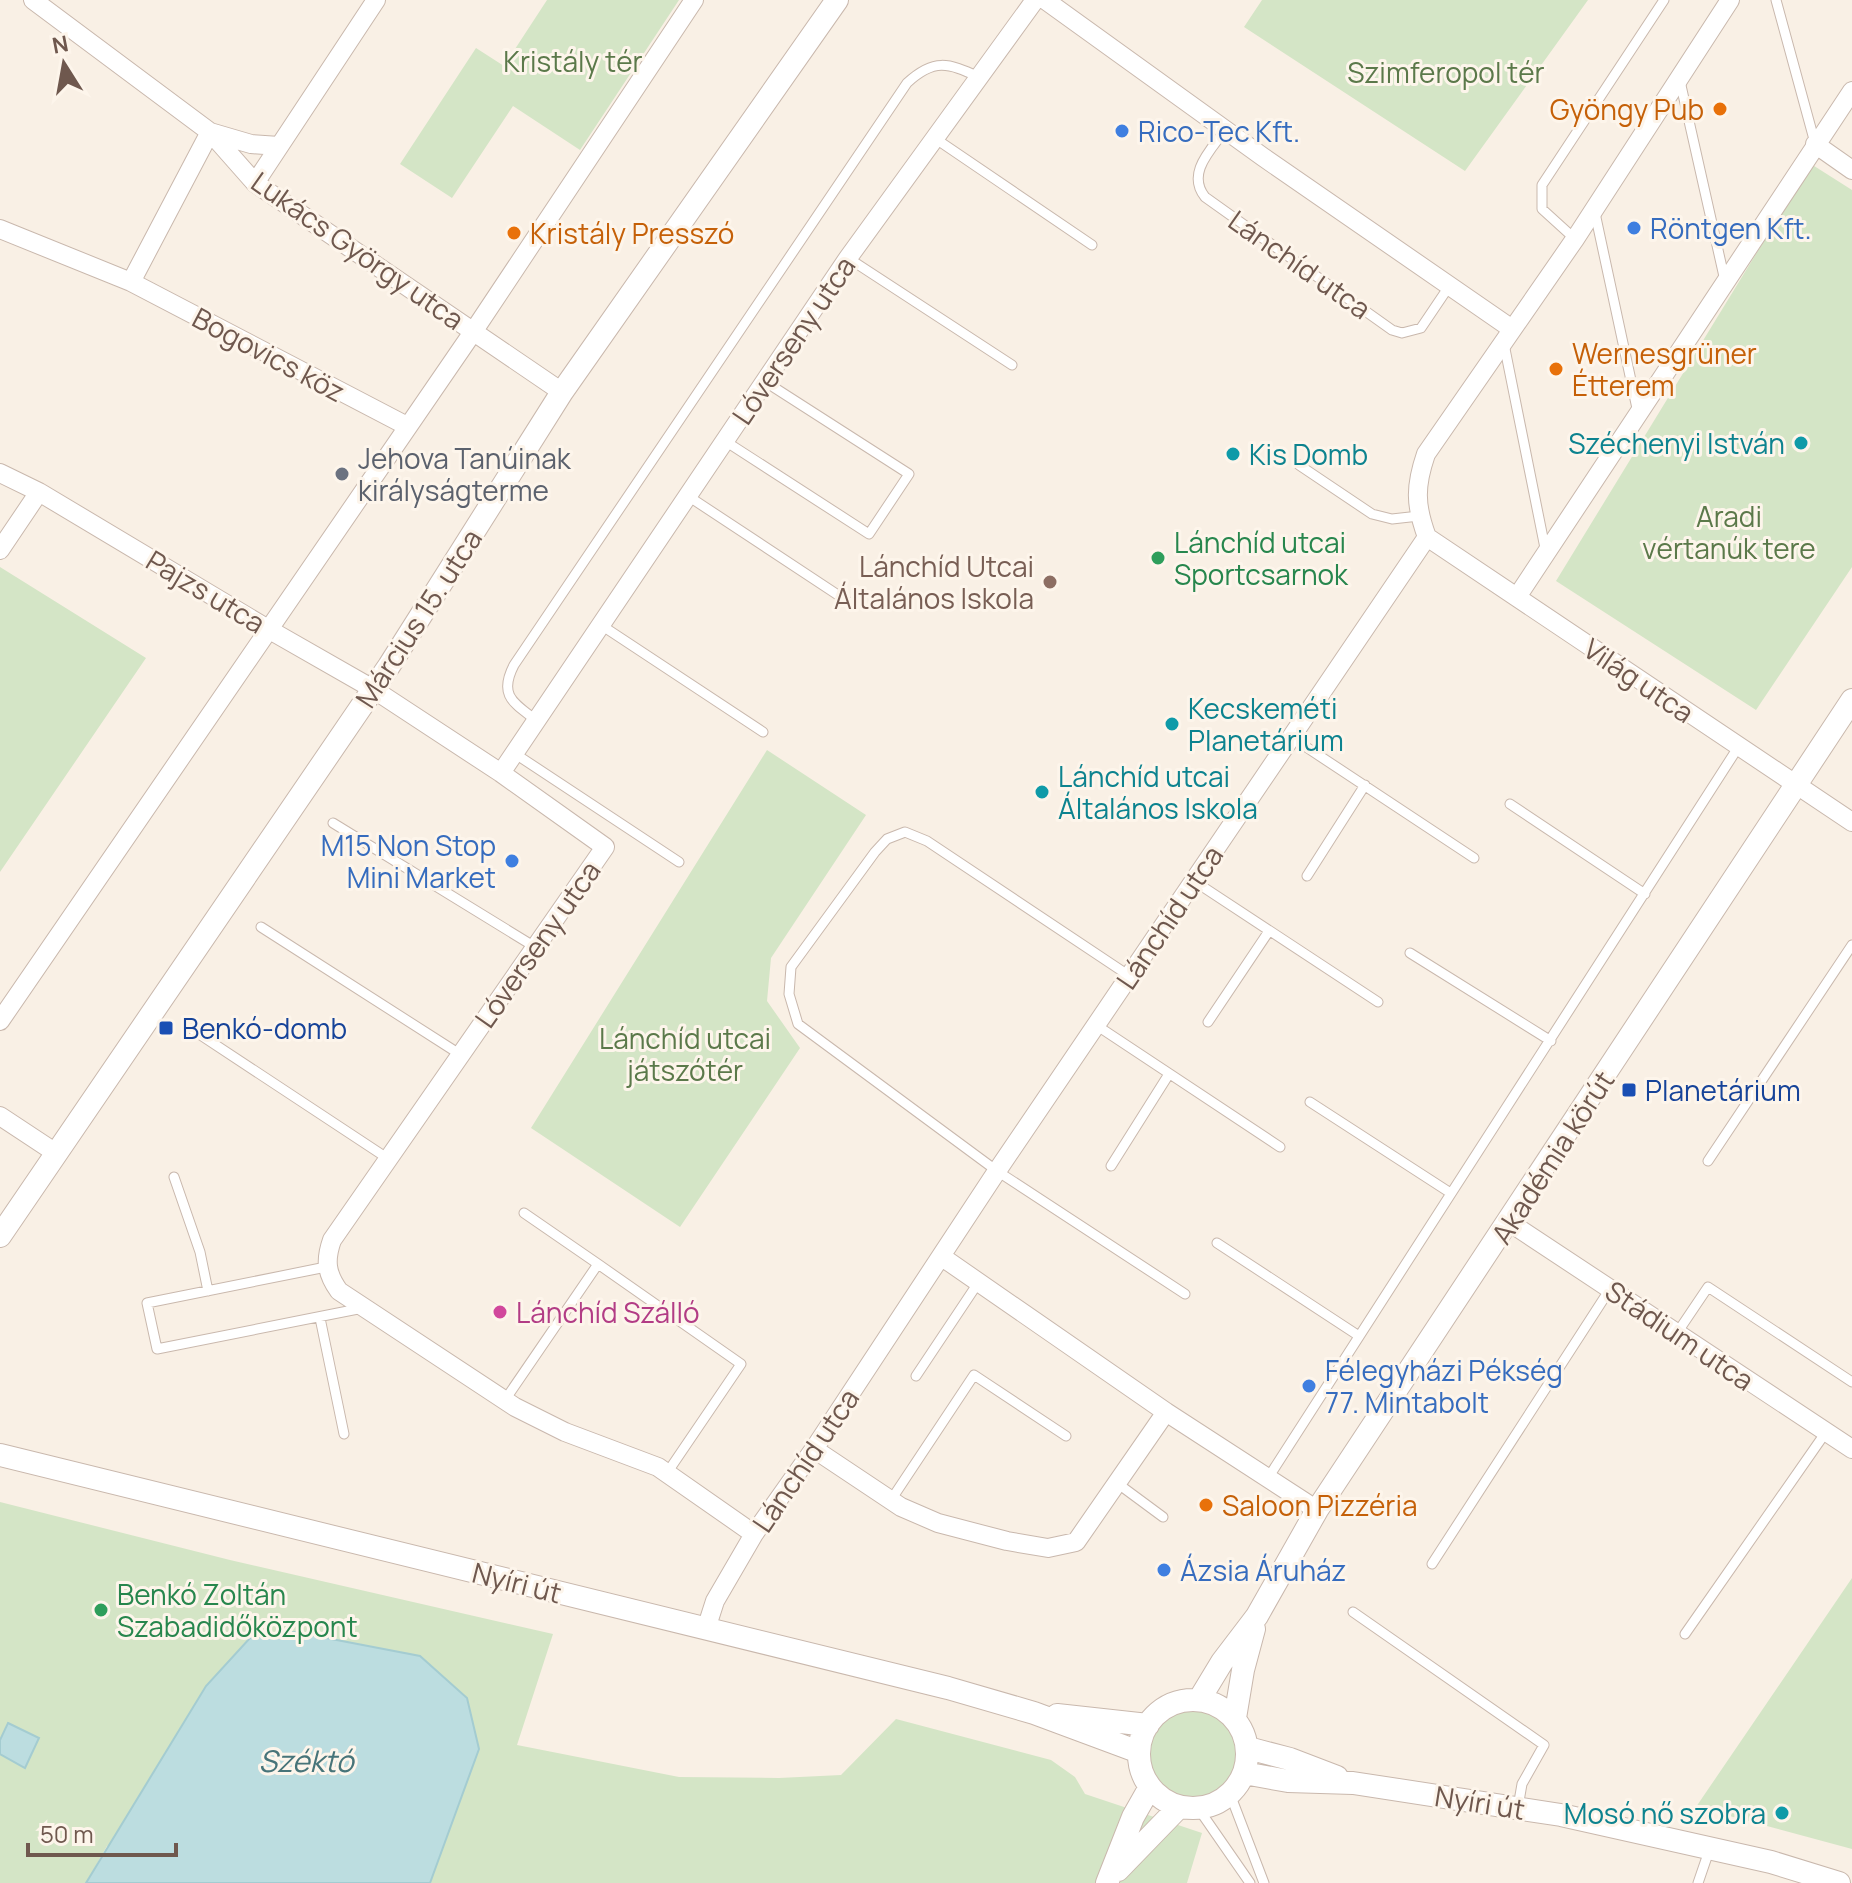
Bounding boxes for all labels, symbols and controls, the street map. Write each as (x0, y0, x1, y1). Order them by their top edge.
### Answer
north arrow (24, 24, 104, 104)
text: N (50, 28, 71, 61)
park label: Kristály tér (503, 42, 643, 80)
park label: Szimferopol tér (1347, 53, 1545, 91)
place label: Gyöngy Pub (1550, 90, 1704, 128)
marker: Gyöngy Pub (1711, 100, 1729, 118)
place label: Rico-Tec Kft. (1138, 112, 1300, 150)
marker: Rico-Tec Kft. (1113, 122, 1131, 140)
street label: Lukács György utca (244, 162, 472, 338)
street label: Lánchíd utca (1221, 201, 1379, 327)
place label: Röntgen Kft. (1650, 209, 1812, 247)
place label: Kristály Presszó (530, 214, 734, 252)
marker: Röntgen Kft. (1625, 219, 1643, 237)
marker: Kristály Presszó (505, 224, 523, 242)
street label: Lóverseny utca (723, 248, 863, 432)
street label: Bogovics köz (186, 298, 352, 410)
place label: Wernesgrüner Étterem (1572, 334, 1757, 404)
marker: Wernesgrüner Étterem (1547, 360, 1565, 378)
place label: Széchenyi István (1568, 424, 1785, 462)
marker: Széchenyi István (1792, 434, 1810, 452)
place label: Kis Domb (1249, 435, 1368, 473)
place label: Jehova Tanúinak királyságterme (358, 439, 572, 509)
marker: Kis Domb (1224, 445, 1242, 463)
marker: Jehova Tanúinak királyságterme (333, 465, 351, 483)
park label: Aradi vértanúk tere (1642, 497, 1816, 567)
street label: Március 15. utca (346, 521, 490, 715)
place label: Lánchíd utcai Sportcsarnok (1174, 523, 1349, 593)
street label: Pajzs utca (140, 541, 272, 641)
place label: Lánchíd Utcai Általános Iskola (834, 547, 1034, 617)
marker: Lánchíd utcai Sportcsarnok (1149, 549, 1167, 567)
marker: Lánchíd Utcai Általános Iskola (1041, 573, 1059, 591)
street label: Világ utca (1576, 629, 1702, 731)
place label: Kecskeméti Planetárium (1188, 689, 1344, 759)
marker: Kecskeméti Planetárium (1163, 715, 1181, 733)
place label: Lánchíd utcai Általános Iskola (1058, 757, 1258, 827)
marker: Lánchíd utcai Általános Iskola (1033, 783, 1051, 801)
place label: M15 Non Stop Mini Market (321, 826, 496, 896)
street label: Lánchíd utca (1107, 838, 1231, 996)
marker: M15 Non Stop Mini Market (503, 852, 521, 870)
street label: Lóverseny utca (465, 853, 609, 1035)
place label: Benkó-domb (182, 1009, 347, 1047)
marker: Benkó-domb (157, 1019, 175, 1037)
park label: Lánchíd utcai játszótér (599, 1019, 771, 1089)
street label: Akadémia körút (1482, 1063, 1622, 1251)
place label: Planetárium (1645, 1071, 1801, 1109)
marker: Planetárium (1620, 1081, 1638, 1099)
street label: Stádium utca (1598, 1271, 1762, 1399)
place label: Lánchíd Szálló (516, 1293, 700, 1331)
marker: Lánchíd Szálló (491, 1303, 509, 1321)
place label: Félegyházi Pékség 77. Mintabolt (1325, 1351, 1563, 1421)
marker: Félegyházi Pékség 77. Mintabolt (1300, 1377, 1318, 1395)
street label: Lánchíd utca (743, 1381, 867, 1539)
place label: Saloon Pizzéria (1222, 1486, 1418, 1524)
marker: Saloon Pizzéria (1197, 1496, 1215, 1514)
place label: Ázsia Áruház (1180, 1551, 1346, 1589)
street label: Nyíri út (468, 1553, 566, 1611)
marker: Ázsia Áruház (1155, 1561, 1173, 1579)
place label: Benkó Zoltán Szabadidőközpont (117, 1575, 358, 1645)
marker: Benkó Zoltán Szabadidőközpont (92, 1601, 110, 1619)
water label: Széktó (258, 1740, 356, 1781)
street label: Nyíri út (1432, 1776, 1528, 1828)
place label: Mosó nő szobra (1564, 1794, 1766, 1832)
marker: Mosó nő szobra (1773, 1804, 1791, 1822)
scale bar (28, 1807, 176, 1857)
text: 50 m (40, 1817, 94, 1850)

